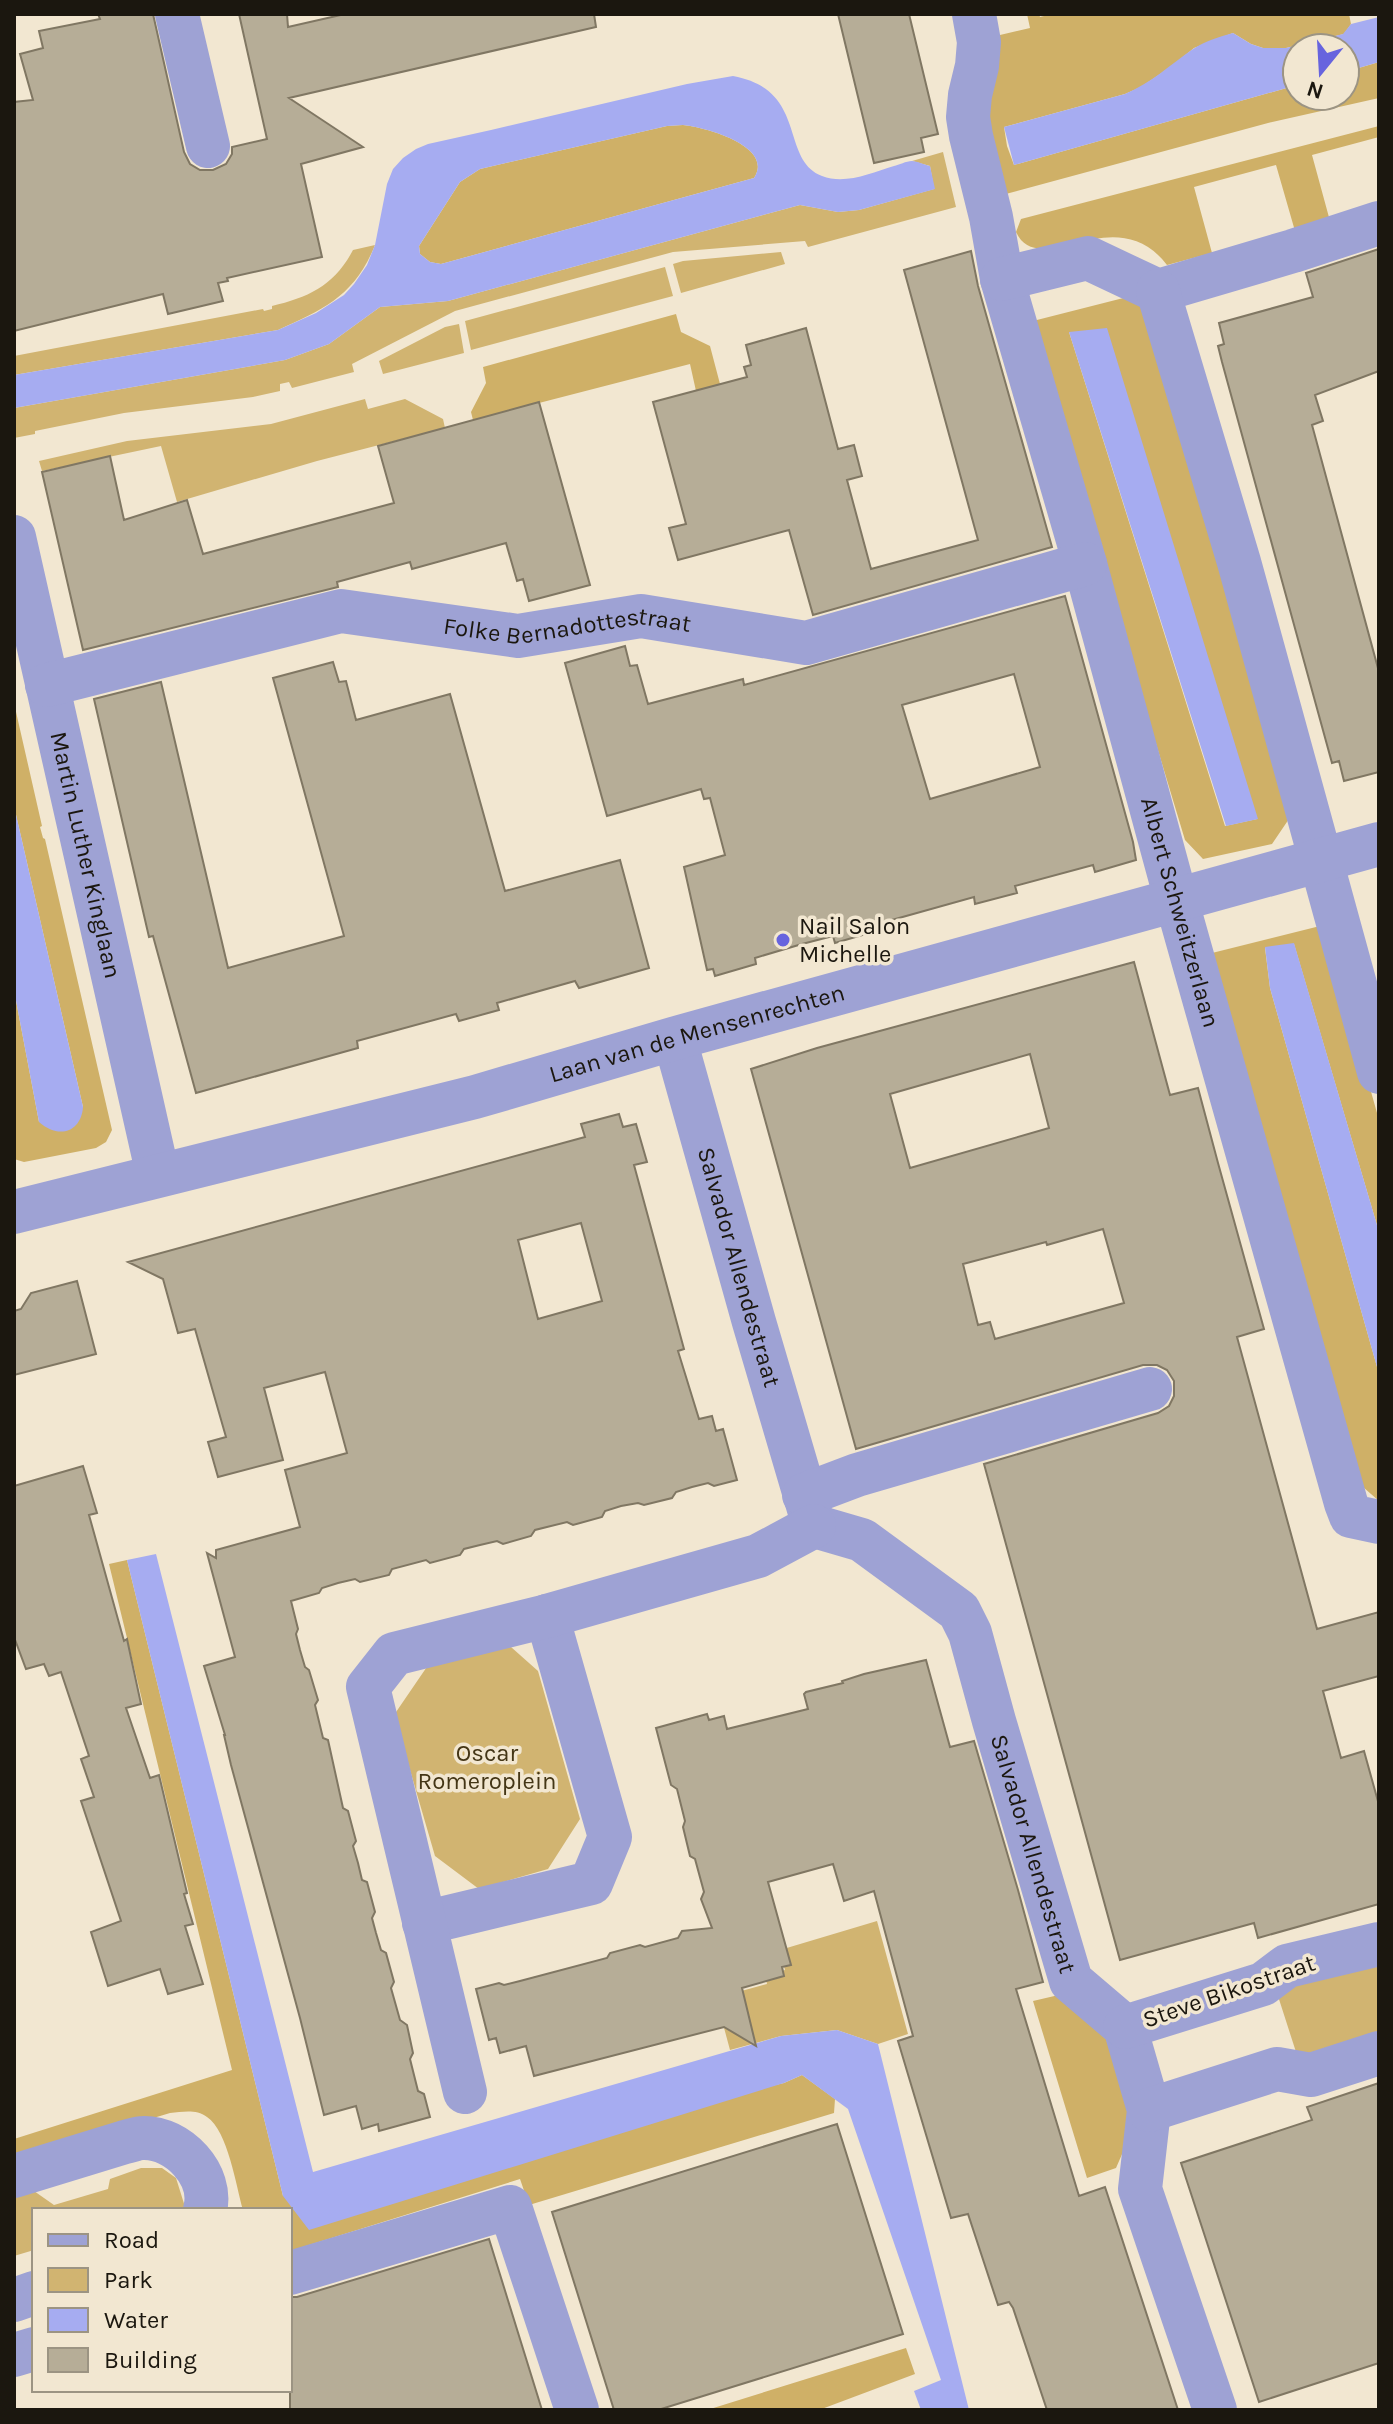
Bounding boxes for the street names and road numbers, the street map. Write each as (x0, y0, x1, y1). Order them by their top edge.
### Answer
street label: Folke Bernadottestraat (442, 602, 693, 650)
street label: Martin Luther Kinglaan (44, 729, 127, 981)
street label: Albert Schweitzerlaan (1135, 794, 1225, 1031)
street label: Laan van de Mensenrechten (546, 978, 848, 1089)
street label: Salvador Allendestraat (692, 1144, 786, 1390)
street label: Salvador Allendestraat (985, 1731, 1082, 1977)
street label: Steve Bikostraat (1139, 1948, 1319, 2034)

